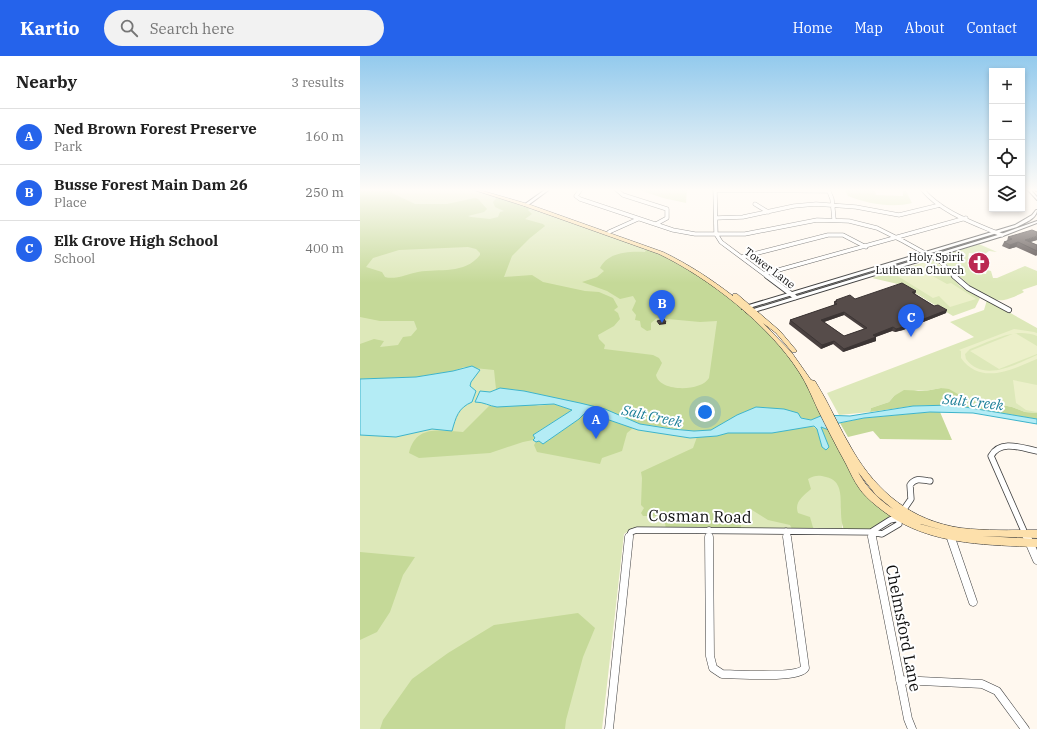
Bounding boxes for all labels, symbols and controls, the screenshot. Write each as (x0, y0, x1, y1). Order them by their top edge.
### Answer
search box (104, 10, 384, 46)
text: Kartio (20, 16, 80, 40)
icon: search (118, 17, 140, 39)
text: Search here (150, 19, 234, 38)
text: Home (793, 19, 832, 37)
text: Map (854, 19, 883, 37)
text: About (905, 19, 944, 37)
text: Contact (966, 19, 1017, 37)
map controls (989, 68, 1025, 212)
button: + (989, 68, 1025, 104)
text: Nearby (16, 71, 77, 93)
text: 3 results (291, 74, 344, 91)
button: − (989, 104, 1025, 140)
text: Ned Brown Forest Preserve (54, 119, 257, 138)
text: A (24, 128, 34, 145)
text: 160 m (305, 128, 344, 145)
text: Park (54, 138, 82, 155)
button: locate (989, 140, 1025, 176)
text: Busse Forest Main Dam 26 (54, 175, 248, 194)
button: layers (989, 176, 1025, 212)
text: B (24, 184, 34, 201)
text: 250 m (305, 184, 344, 201)
text: Place (54, 194, 87, 211)
text: Elk Grove High School (54, 231, 218, 250)
text: C (25, 240, 33, 257)
text: 400 m (305, 240, 344, 257)
street label: Tower Lane (742, 244, 798, 292)
text: School (54, 250, 95, 267)
place label: Holy Spirit Lutheran Church (875, 250, 964, 277)
church icon: Holy Spirit Lutheran Church (966, 250, 992, 276)
pin: B (649, 290, 675, 323)
pin: C (898, 304, 924, 337)
water label: Salt Creek (941, 390, 1005, 414)
water label: Salt Creek (619, 401, 684, 431)
your location (695, 402, 715, 422)
pin: A (583, 406, 609, 439)
street label: Cosman Road (648, 505, 752, 527)
street label: Chelmsford Lane (882, 563, 926, 693)

